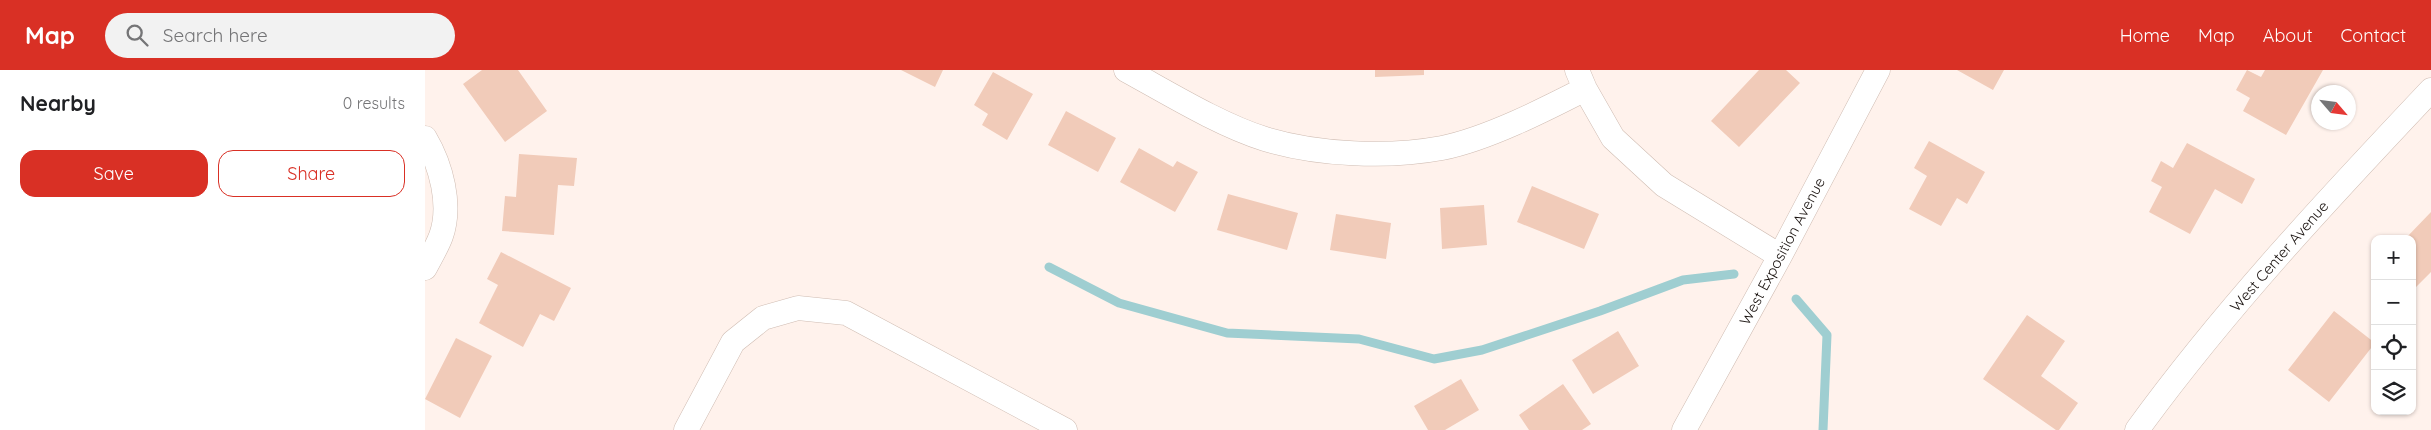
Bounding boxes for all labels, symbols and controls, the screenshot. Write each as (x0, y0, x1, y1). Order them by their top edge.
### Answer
search box (105, 13, 455, 58)
text: Map (25, 20, 75, 50)
icon: search (123, 21, 151, 49)
text: Search here (163, 23, 268, 47)
text: Home (2120, 24, 2170, 47)
text: Map (2198, 24, 2235, 47)
text: About (2263, 24, 2313, 47)
text: Contact (2341, 24, 2406, 47)
north arrow (2311, 85, 2356, 130)
text: Nearby (20, 90, 96, 116)
text: 0 results (343, 93, 405, 113)
button: Save (20, 150, 208, 197)
button: Share (218, 150, 405, 197)
street label: West Exposition Avenue (1735, 174, 1829, 328)
street label: West Center Avenue (2226, 197, 2332, 315)
map controls (2371, 235, 2416, 415)
button: + (2371, 235, 2416, 280)
button: − (2371, 280, 2416, 325)
button: locate (2371, 325, 2416, 370)
button: layers (2371, 370, 2416, 415)

